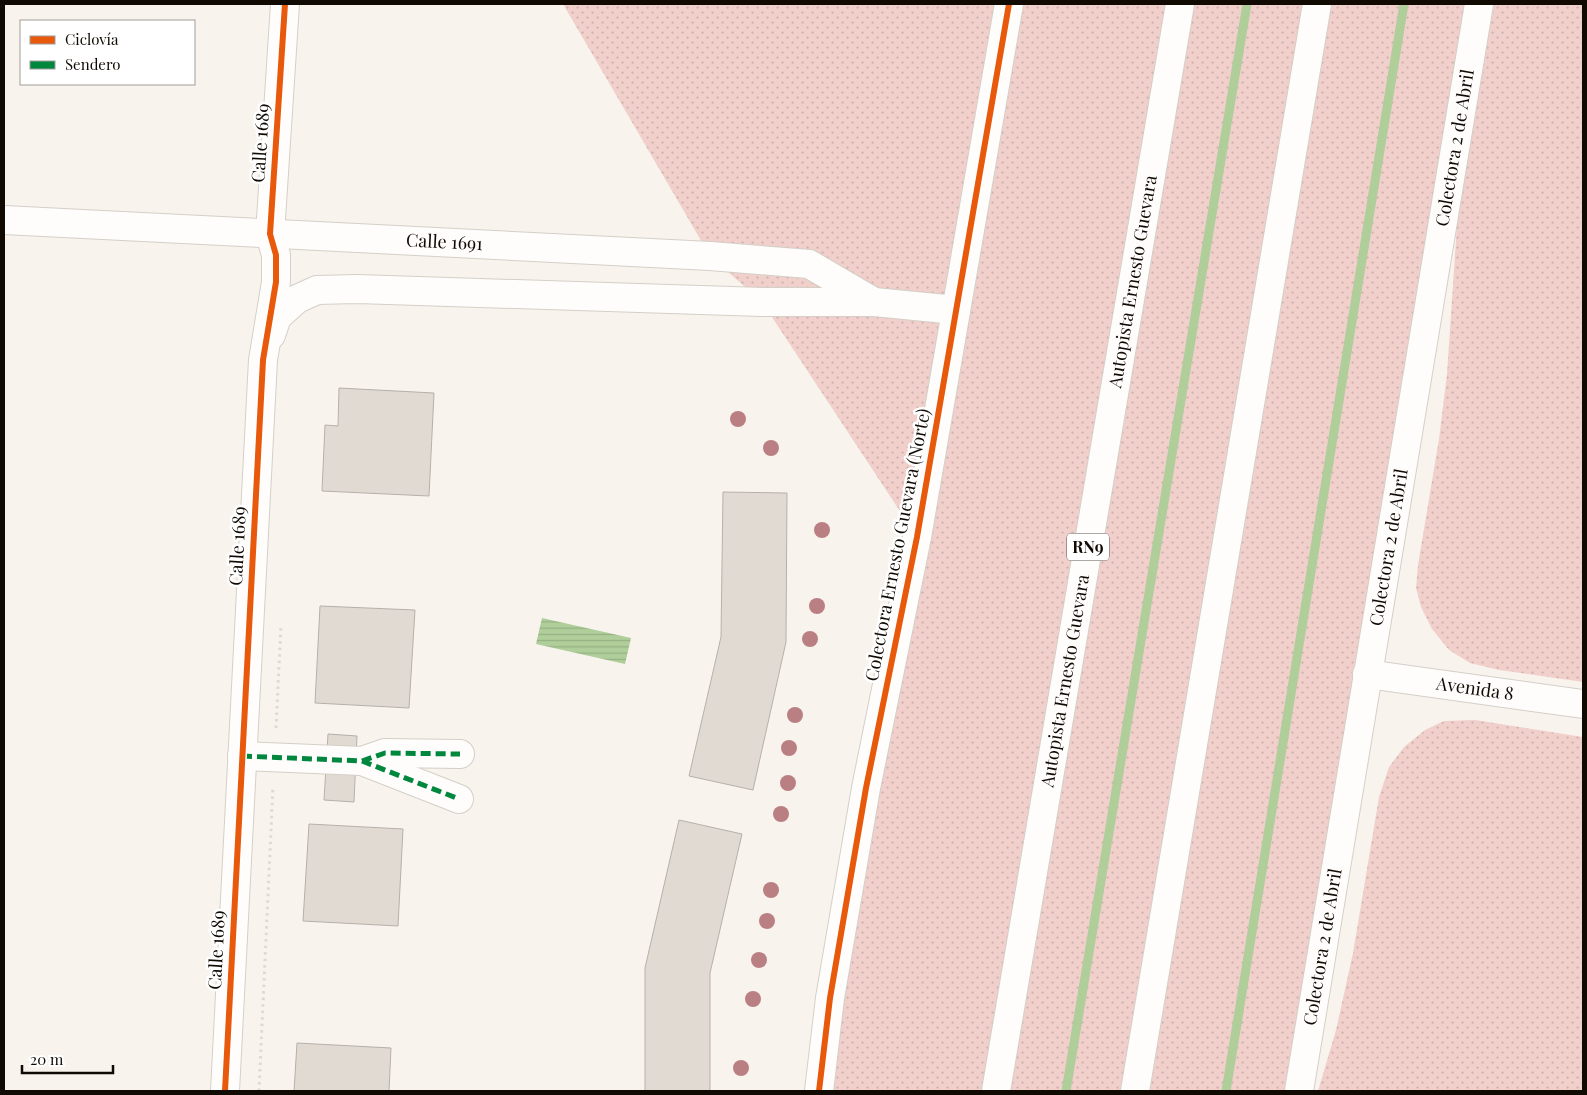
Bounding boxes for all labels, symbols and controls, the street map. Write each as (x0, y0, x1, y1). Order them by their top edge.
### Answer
legend (20, 20, 195, 85)
text: Ciclovía (65, 29, 119, 49)
text: Sendero (65, 54, 121, 74)
street label: Colectora 2 de Abril (1429, 67, 1479, 228)
street label: Calle 1689 (245, 102, 275, 183)
street label: Autopista Ernesto Guevara (1102, 173, 1162, 391)
street label: Calle 1691 (405, 228, 484, 255)
street label: Colectora Ernesto Guevara (Norte) (859, 406, 935, 683)
street label: Colectora 2 de Abril (1363, 467, 1413, 628)
street label: Calle 1689 (223, 506, 251, 586)
road number: RN9 (1067, 534, 1109, 560)
street label: Autopista Ernesto Guevara (1034, 572, 1094, 790)
street label: Avenida 8 (1434, 671, 1515, 705)
street label: Colectora 2 de Abril (1297, 866, 1347, 1027)
street label: Calle 1689 (202, 910, 230, 990)
scale bar (22, 1042, 114, 1074)
text: 20 m (30, 1049, 64, 1069)

